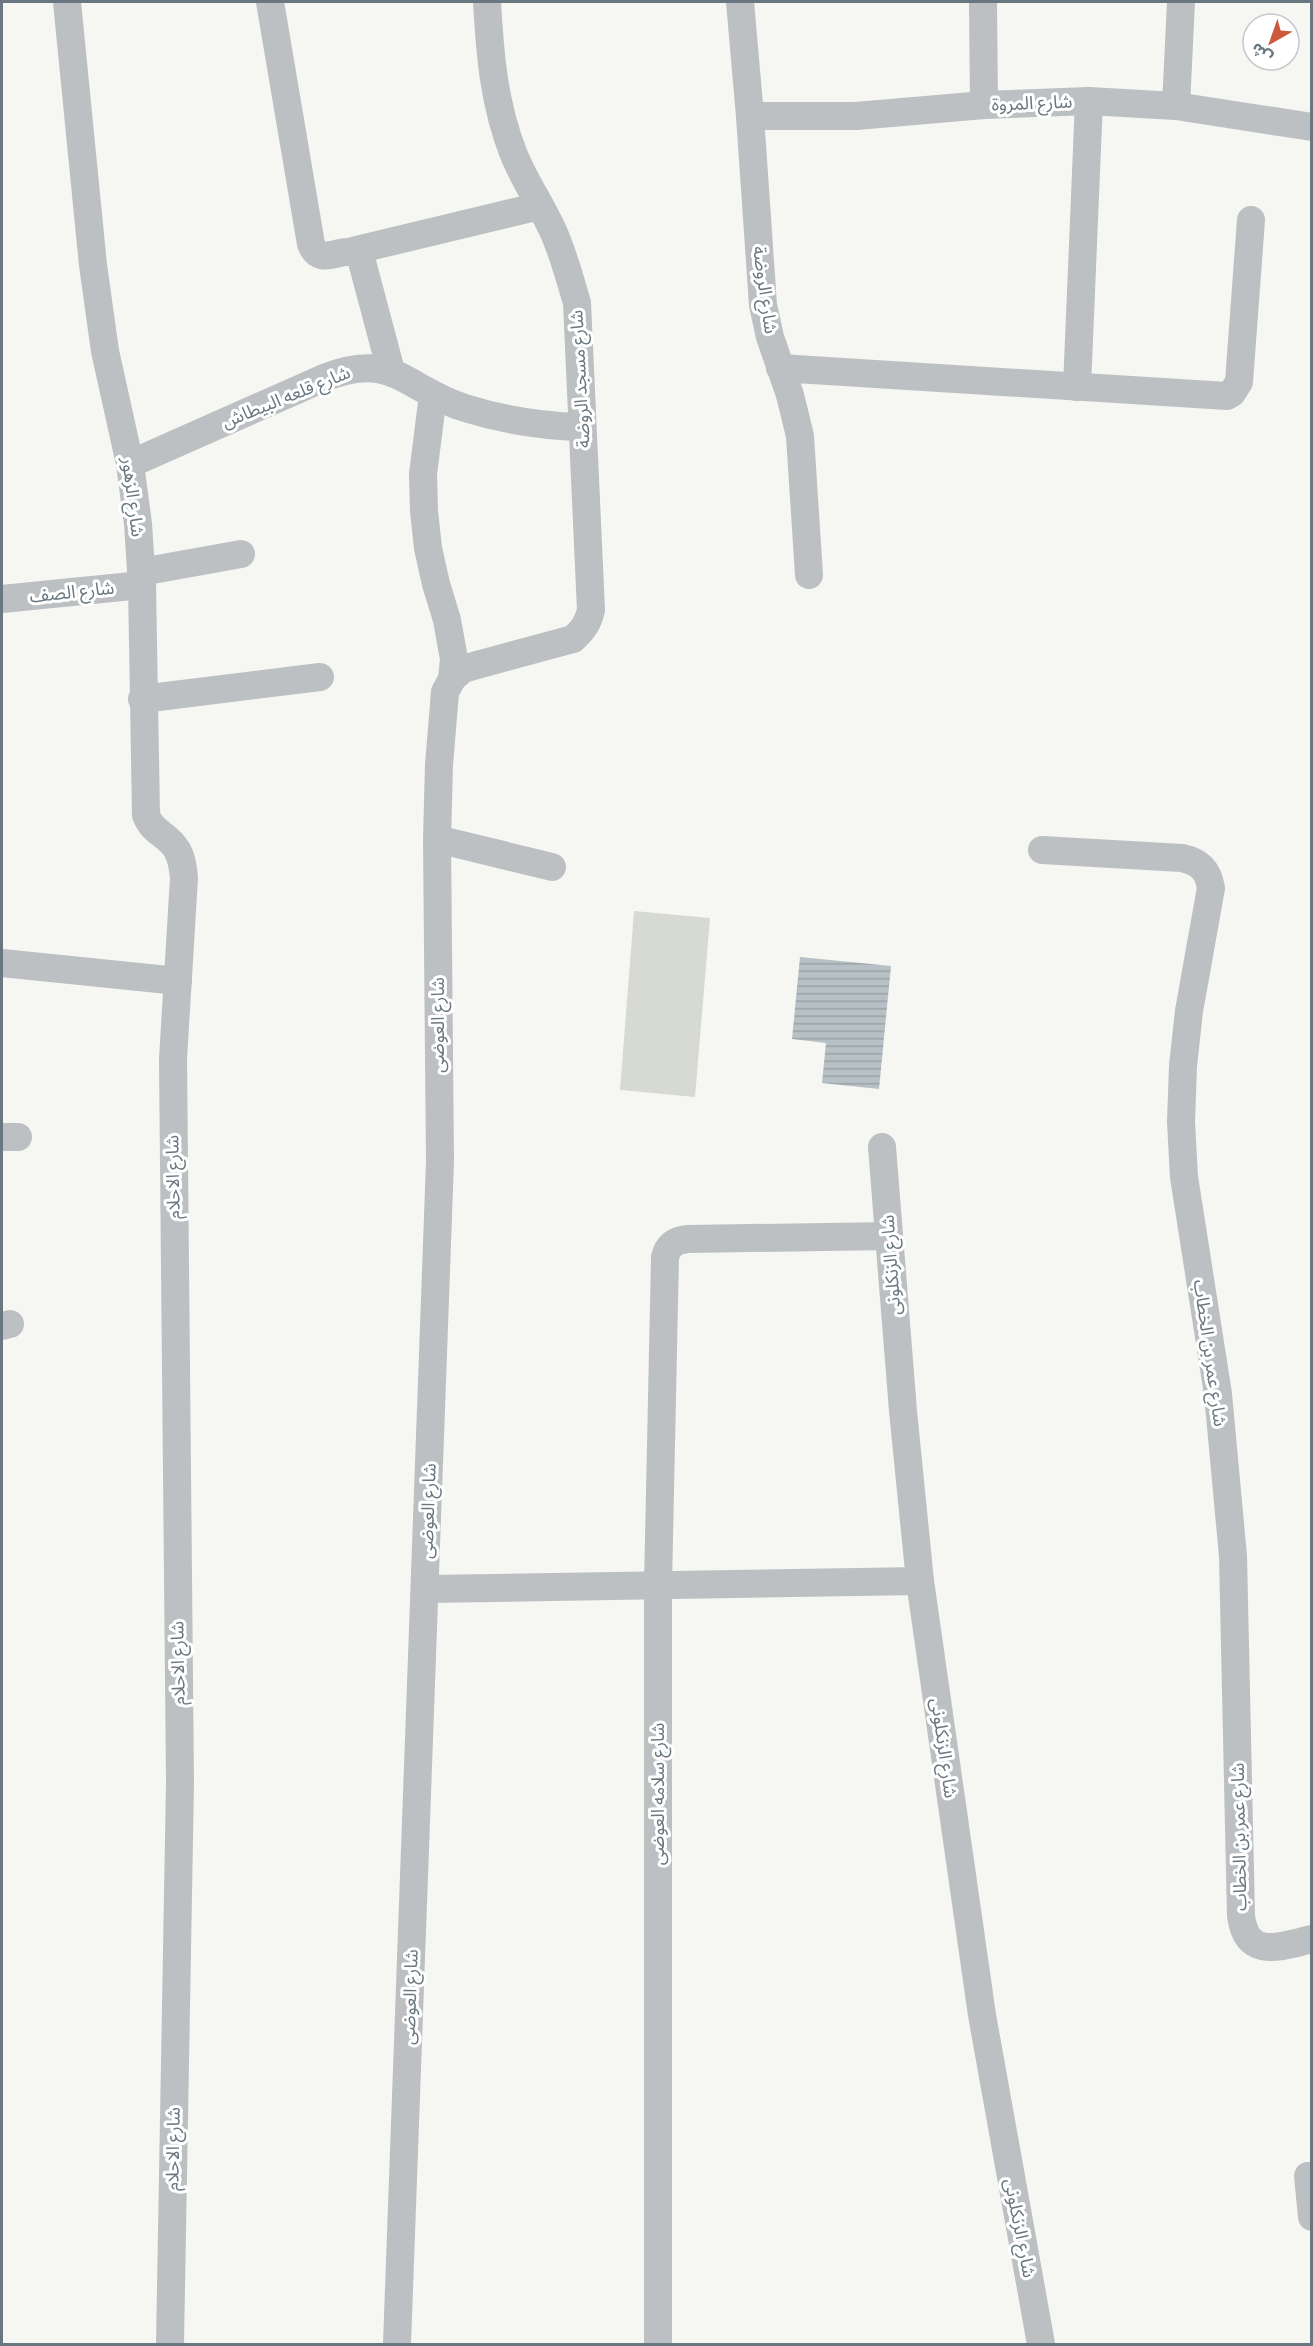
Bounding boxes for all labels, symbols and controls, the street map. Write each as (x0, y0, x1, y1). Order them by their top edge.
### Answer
north arrow (1241, 12, 1301, 72)
text: ش (1246, 38, 1277, 69)
street label: شارع المروة (991, 89, 1073, 118)
street label: شارع الروضة (745, 244, 784, 336)
street label: شارع مسجد الروضة (563, 309, 598, 449)
street label: شارع قلعه البيطاش (218, 359, 355, 436)
street label: شارع الزهور (114, 455, 151, 538)
street label: شارع الصف (28, 575, 116, 610)
street label: شارع العوضى (425, 977, 452, 1073)
street label: شارع الاحلام (159, 1135, 188, 1219)
street label: شارع الزنكلونى (875, 1214, 908, 1316)
street label: شارع عمر بن الخطاب (1186, 1278, 1233, 1428)
street label: شارع العوضى (413, 1463, 444, 1559)
street label: شارع الاحلام (164, 1621, 193, 1705)
street label: شارع الزنكلونى (923, 1696, 964, 1800)
street label: شارع سلامه العوضى (645, 1723, 672, 1865)
street label: شارع عمر بن الخطاب (1225, 1763, 1254, 1911)
street label: شارع العوضى (395, 1949, 426, 2045)
street label: شارع الاحلام (159, 2107, 188, 2191)
street label: شارع الزنكلونى (997, 2176, 1042, 2280)

